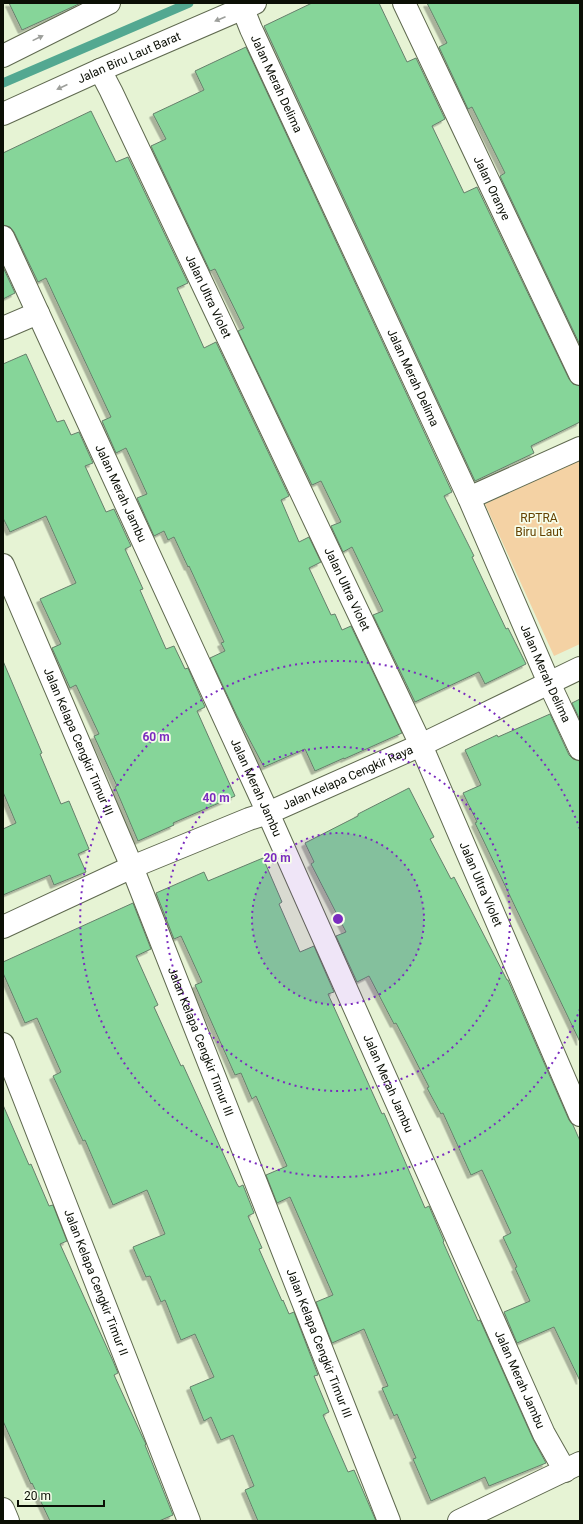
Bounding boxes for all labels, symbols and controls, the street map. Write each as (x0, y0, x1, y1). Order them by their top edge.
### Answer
one-way arrow (213, 16, 225, 22)
street label: Jalan Biru Laut Barat (75, 29, 183, 86)
street label: Jalan Merah Delima (248, 33, 305, 135)
one-way arrow (32, 35, 44, 41)
one-way arrow (56, 84, 68, 90)
street label: Jalan Oranye (471, 154, 513, 223)
street label: Jalan Ultra Violet (183, 252, 234, 341)
street label: Jalan Merah Delima (384, 327, 442, 429)
street label: Jalan Merah Jambu (92, 442, 149, 544)
park label: RPTRA Biru Laut (515, 511, 563, 539)
street label: Jalan Ultra Violet (321, 545, 373, 633)
street label: Jalan Merah Delima (517, 622, 574, 725)
street label: Jalan Kelapa Cengkir Timur III (41, 666, 116, 818)
text: 60 m (142, 730, 170, 744)
street label: Jalan Merah Jambu (228, 736, 285, 839)
street label: Jalan Kelapa Cengkir Raya (280, 742, 415, 813)
text: 40 m (202, 791, 230, 805)
street label: Jalan Ultra Violet (456, 840, 505, 929)
text: 20 m (263, 851, 291, 865)
centre of rings (331, 912, 345, 926)
street label: Jalan Kelapa Cengkir Timur III (165, 965, 236, 1118)
street label: Jalan Merah Jambu (360, 1032, 416, 1135)
street label: Jalan Kelapa Cengkir Timur II (61, 1207, 131, 1358)
street label: Jalan Kelapa Cengkir Timur III (283, 1266, 355, 1420)
street label: Jalan Merah Jambu (492, 1328, 548, 1431)
scale bar (18, 1482, 104, 1508)
text: 20 m (24, 1489, 51, 1503)

